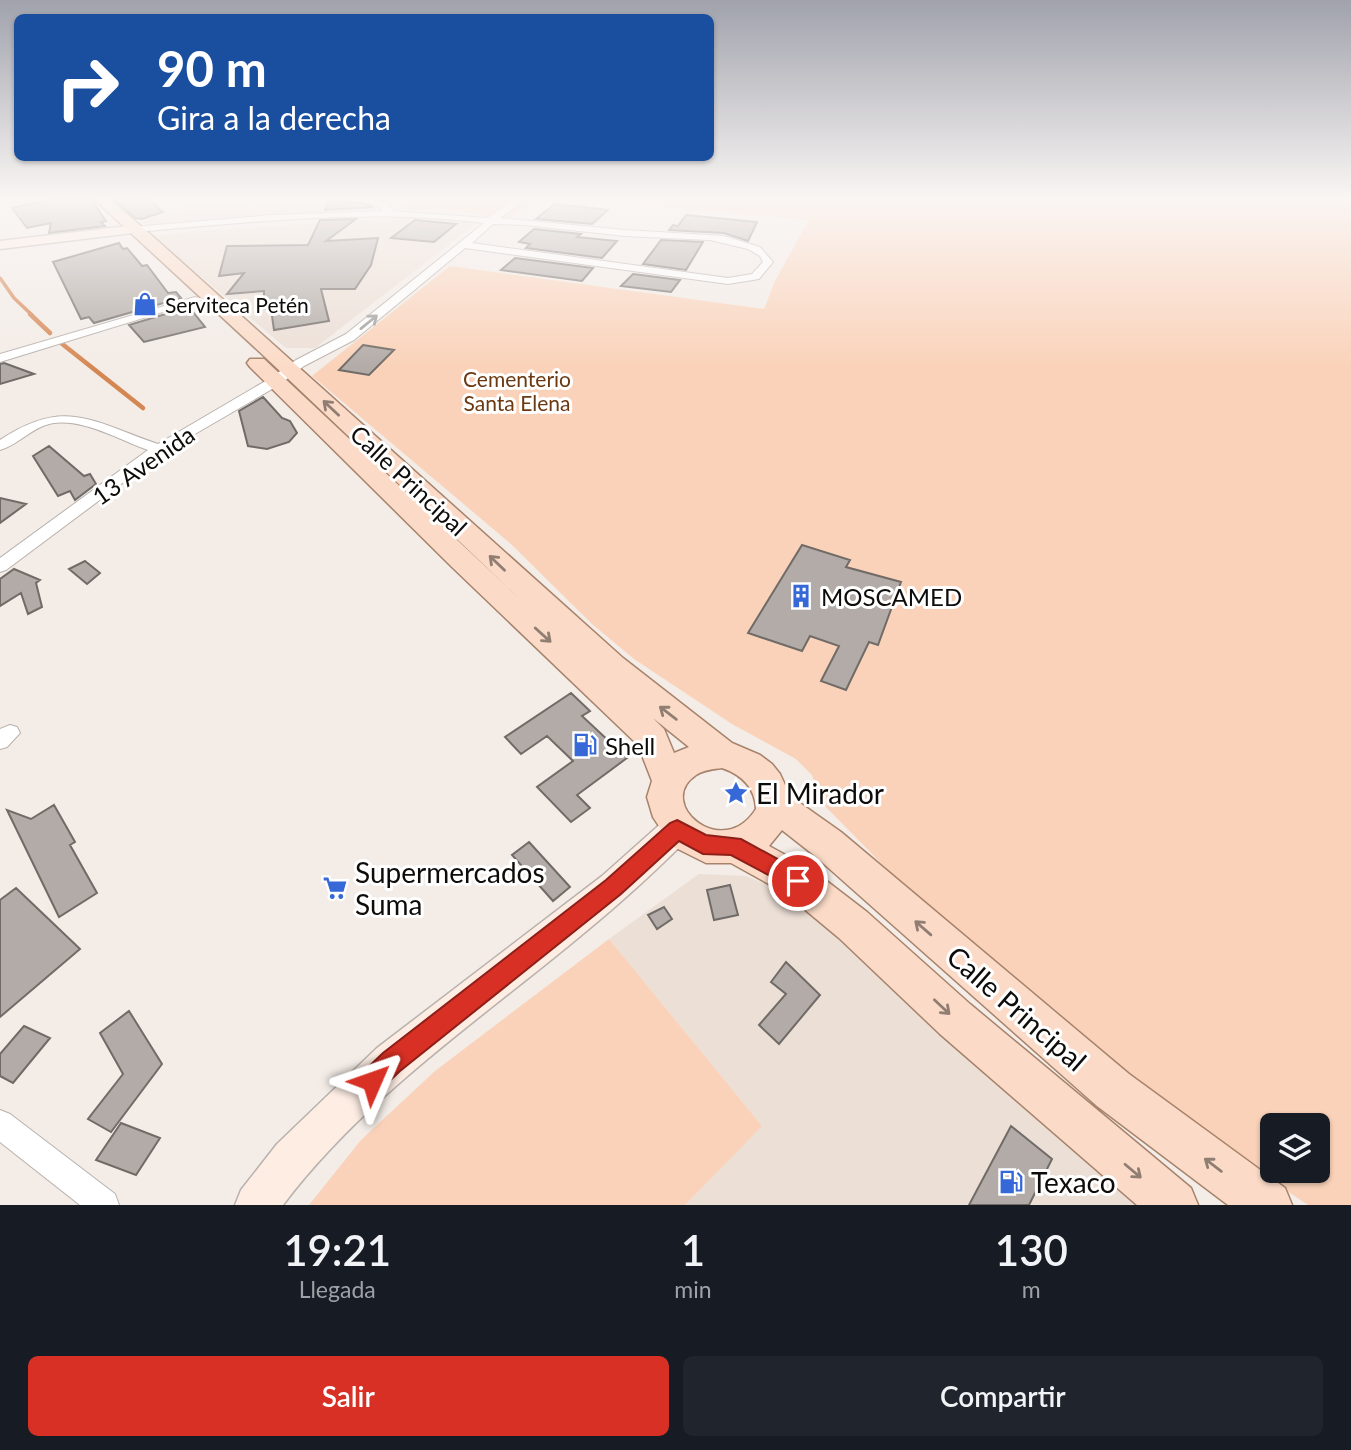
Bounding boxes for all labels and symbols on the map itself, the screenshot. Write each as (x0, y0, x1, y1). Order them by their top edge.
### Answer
shop icon: Serviteca Petén (131, 290, 159, 318)
place label: Serviteca Petén (165, 292, 309, 317)
one-way arrow (359, 314, 377, 330)
park label: Cementerio Santa Elena (463, 366, 571, 415)
one-way arrow (323, 399, 340, 416)
street label: 13 Avenida (86, 419, 200, 511)
street label: Calle Principal (345, 419, 473, 541)
one-way arrow (489, 555, 506, 572)
building icon: MOSCAMED (787, 582, 815, 610)
place label: MOSCAMED (821, 582, 962, 611)
one-way arrow (534, 627, 552, 643)
one-way arrow (659, 706, 677, 721)
fuel station icon: Shell (571, 731, 599, 759)
place label: Shell (605, 731, 655, 760)
place label: El Mirador (756, 776, 884, 810)
place icon: El Mirador (722, 779, 750, 807)
pin (768, 851, 828, 911)
place label: Supermercados Suma (355, 855, 545, 921)
supermarket icon: Supermercados Suma (321, 874, 349, 902)
one-way arrow (915, 920, 933, 936)
street label: Calle Principal (940, 938, 1094, 1078)
one-way arrow (933, 999, 951, 1015)
position arrow (335, 1044, 409, 1118)
one-way arrow (1204, 1157, 1223, 1172)
one-way arrow (1124, 1163, 1142, 1179)
place label: Texaco (1031, 1165, 1116, 1199)
fuel station icon: Texaco (997, 1168, 1025, 1196)

